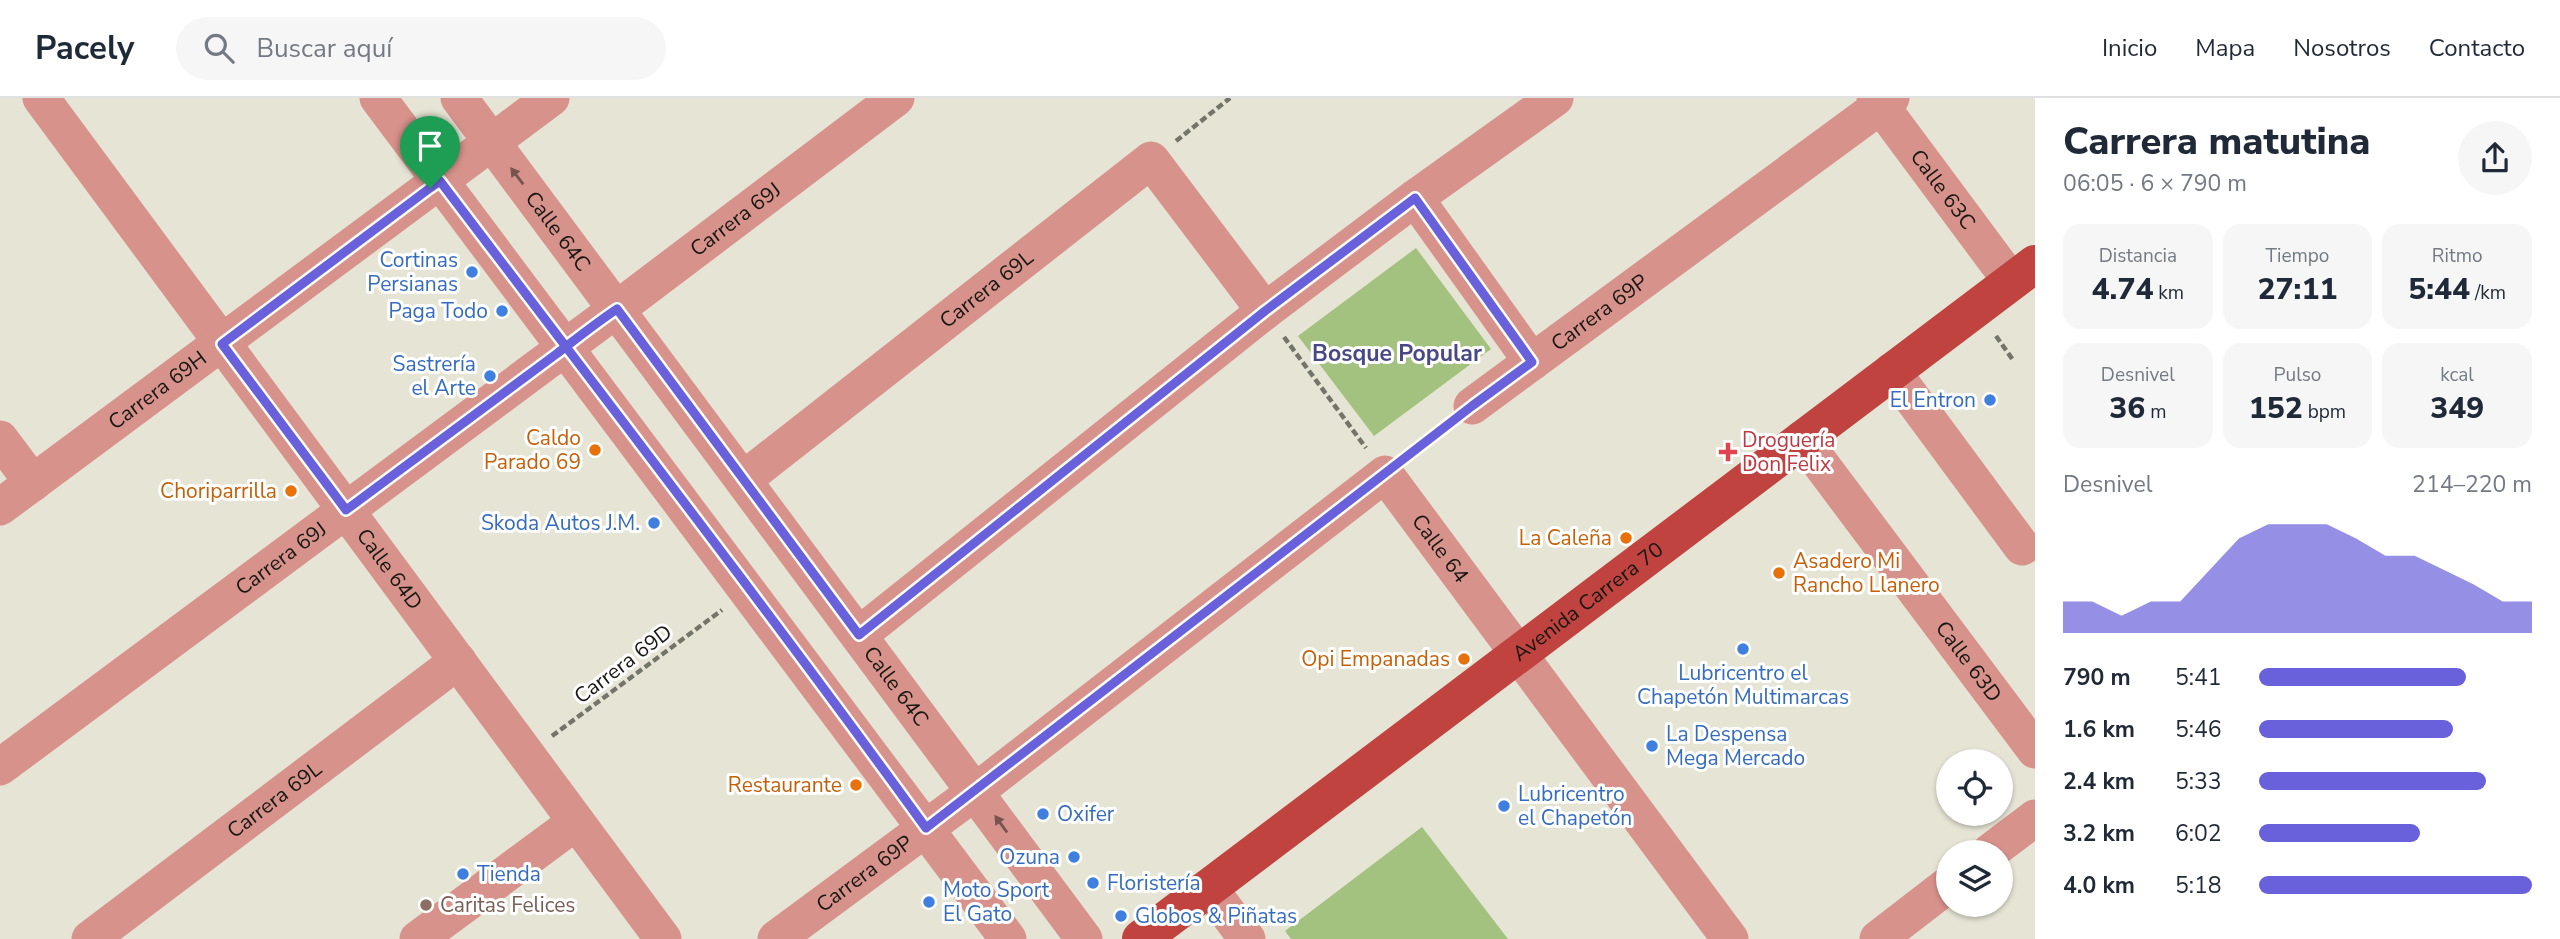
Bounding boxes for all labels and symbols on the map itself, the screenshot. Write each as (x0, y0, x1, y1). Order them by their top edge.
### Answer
pin (400, 116, 460, 188)
street label: Calle 63C (1904, 144, 1982, 235)
one-way arrow (511, 167, 525, 185)
street label: Carrera 69J (684, 176, 787, 263)
street label: Calle 64C (519, 185, 597, 277)
street label: Carrera 69L (934, 243, 1039, 334)
place label: Cortinas Persianas (367, 246, 458, 298)
marker: Cortinas Persianas (464, 264, 480, 280)
street label: Carrera 69P (1545, 268, 1653, 357)
place label: Paga Todo (389, 297, 488, 325)
marker: Paga Todo (494, 303, 510, 319)
district label: Bosque Popular (1312, 338, 1482, 369)
street label: Carrera 69H (102, 344, 212, 436)
place label: Sastrería el Arte (393, 350, 476, 402)
marker: Sastrería el Arte (482, 368, 498, 384)
place label: El Entron (1890, 386, 1976, 414)
marker: El Entron (1982, 392, 1998, 408)
place label: Caldo Parado 69 (484, 424, 581, 476)
place label: Droguería Don Felix (1742, 426, 1835, 478)
marker: Caldo Parado 69 (587, 442, 603, 458)
marker: Droguería Don Felix (1720, 444, 1736, 460)
place label: Choriparrilla (160, 477, 277, 505)
marker: Choriparrilla (283, 483, 299, 499)
street label: Calle 64 (1405, 508, 1475, 589)
place label: Skoda Autos J.M. (481, 509, 640, 537)
street label: Carrera 69J (230, 515, 332, 602)
marker: Skoda Autos J.M. (646, 515, 662, 531)
street label: Calle 64D (350, 523, 429, 616)
place label: La Caleña (1519, 524, 1612, 552)
marker: La Caleña (1618, 530, 1634, 546)
street label: Avenida Carrera 70 (1507, 535, 1669, 668)
place label: Asadero Mi Rancho Llanero (1793, 547, 1940, 599)
marker: Asadero Mi Rancho Llanero (1771, 565, 1787, 581)
street label: Calle 63D (1929, 615, 2008, 708)
street label: Carrera 69D (568, 618, 678, 710)
street label: Calle 64C (857, 641, 935, 732)
marker: Lubricentro el Chapetón Multimarcas (1735, 641, 1751, 657)
place label: Opi Empanadas (1301, 645, 1450, 673)
marker: Opi Empanadas (1456, 651, 1472, 667)
place label: Lubricentro el Chapetón Multimarcas (1637, 659, 1849, 711)
place label: La Despensa Mega Mercado (1666, 720, 1805, 772)
marker: La Despensa Mega Mercado (1644, 738, 1660, 754)
street label: Carrera 69L (221, 755, 328, 845)
place label: Restaurante (728, 771, 842, 799)
marker: Restaurante (848, 777, 864, 793)
place label: Lubricentro el Chapetón (1518, 780, 1632, 832)
marker: Lubricentro el Chapetón (1496, 798, 1512, 814)
place label: Oxifer (1057, 800, 1115, 828)
marker: Oxifer (1035, 806, 1051, 822)
one-way arrow (994, 815, 1008, 834)
street label: Carrera 69P (811, 829, 918, 919)
place label: Ozuna (999, 843, 1060, 871)
marker: Ozuna (1066, 849, 1082, 865)
place label: Tienda (477, 860, 541, 888)
marker: Tienda (455, 866, 471, 882)
place label: Floristería (1107, 869, 1201, 897)
marker: Floristería (1085, 875, 1101, 891)
place label: Moto Sport El Gato (943, 876, 1050, 928)
place label: Caritas Felices (440, 891, 575, 919)
marker: Moto Sport El Gato (921, 894, 937, 910)
marker: Caritas Felices (418, 897, 434, 913)
place label: Globos & Piñatas (1135, 902, 1297, 930)
marker: Globos & Piñatas (1113, 908, 1129, 924)

